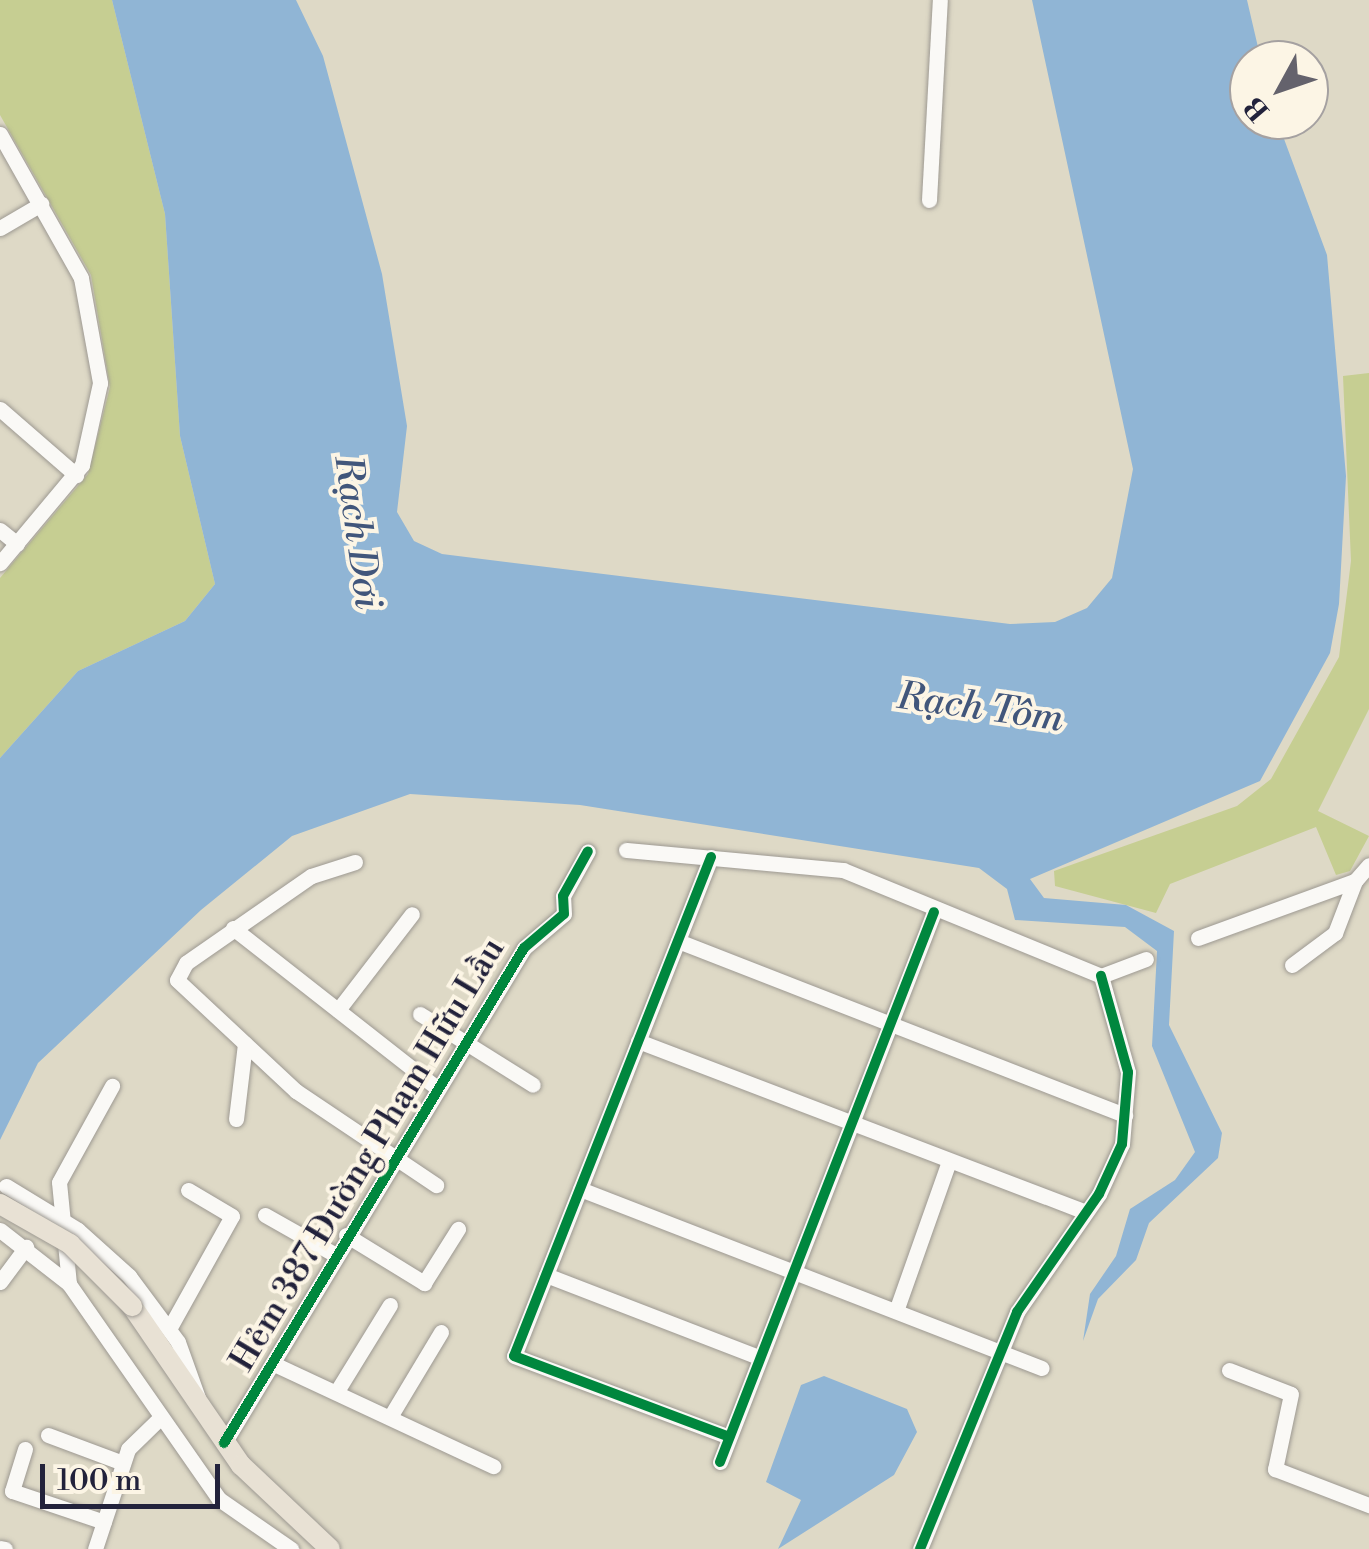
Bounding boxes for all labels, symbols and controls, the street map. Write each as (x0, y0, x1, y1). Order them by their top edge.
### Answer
north arrow (1229, 40, 1329, 140)
text: B (1237, 89, 1277, 128)
water label: Rạch Dơi (324, 452, 390, 612)
water label: Rạch Tôm (894, 674, 1066, 742)
street label: Hẻm 387 Đường Phạm Hữu Lầu (222, 931, 514, 1379)
scale bar (45, 1444, 225, 1506)
text: 100 m (57, 1462, 141, 1500)

